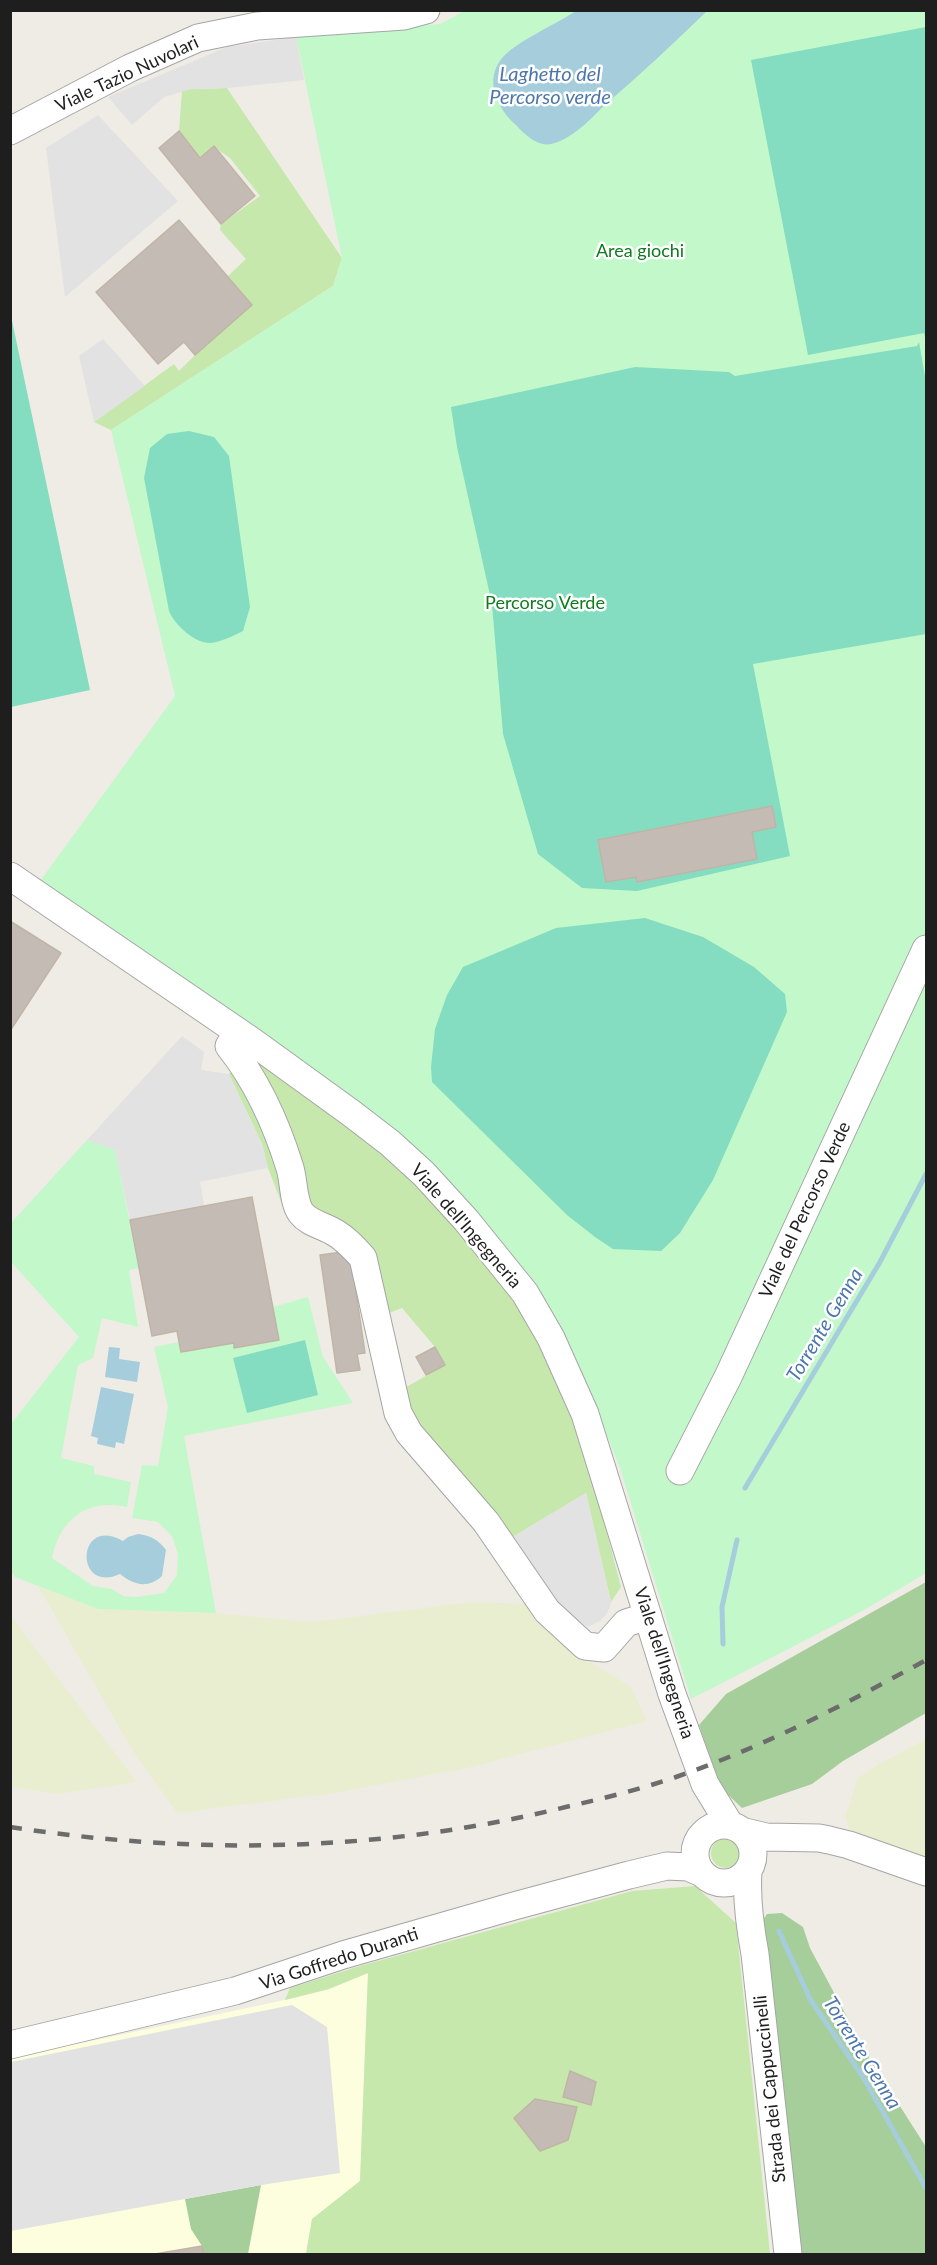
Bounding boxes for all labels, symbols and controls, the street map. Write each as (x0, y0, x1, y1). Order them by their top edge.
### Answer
street label: Viale Tazio Nuvolari (52, 31, 202, 117)
water label: Laghetto del Percorso verde (489, 63, 611, 110)
park label: Area giochi (596, 240, 684, 262)
park label: Percorso Verde (485, 592, 605, 614)
street label: Viale del Percorso Verde (755, 1118, 855, 1302)
street label: Viale dell'Ingegneria (406, 1159, 526, 1293)
water label: Torrente Genna (782, 1264, 868, 1386)
street label: Viale dell'Ingegneria (629, 1585, 699, 1741)
street label: Via Goffredo Duranti (257, 1923, 421, 1995)
water label: Torrente Genna (818, 1992, 906, 2114)
street label: Strada dei Cappuccinelli (749, 1994, 791, 2184)

